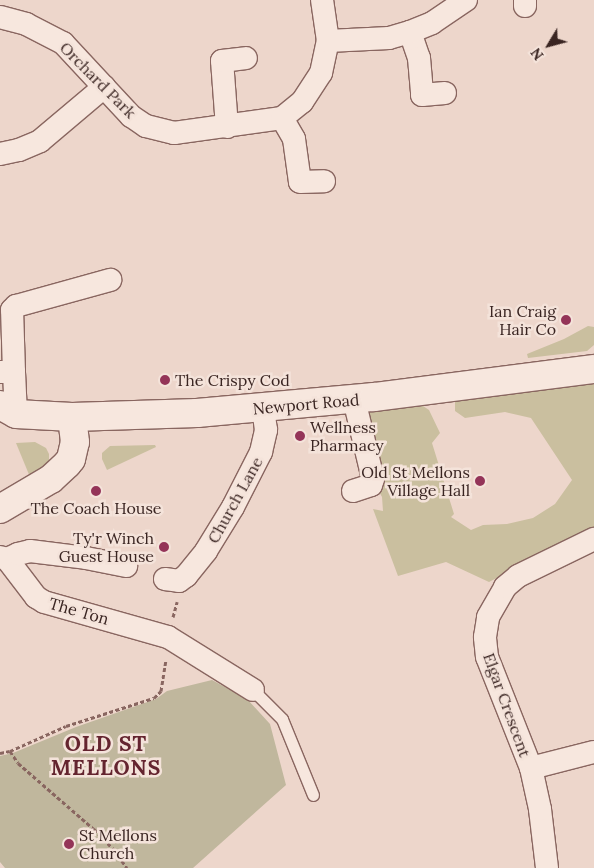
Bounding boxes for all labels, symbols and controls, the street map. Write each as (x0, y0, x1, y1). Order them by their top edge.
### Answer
north arrow (524, 20, 574, 70)
street label: Orchard Park (56, 38, 140, 122)
text: N (527, 44, 547, 64)
place label: Ian Craig Hair Co (489, 301, 556, 339)
marker: Ian Craig Hair Co (560, 314, 572, 326)
place label: The Crispy Cod (175, 370, 290, 390)
marker: The Crispy Cod (159, 374, 171, 386)
street label: Newport Road (252, 390, 360, 418)
place label: Wellness Pharmacy (310, 417, 384, 455)
marker: Wellness Pharmacy (294, 430, 306, 442)
street label: Church Lane (203, 454, 267, 546)
place label: Old St Mellons Village Hall (361, 462, 470, 500)
marker: Old St Mellons Village Hall (474, 475, 486, 487)
marker: The Coach House (90, 485, 102, 497)
place label: The Coach House (31, 498, 161, 518)
place label: Ty'r Winch Guest House (59, 528, 154, 566)
marker: Ty'r Winch Guest House (158, 541, 170, 553)
street label: The Ton (47, 593, 111, 629)
street label: Elgar Crescent (479, 650, 535, 760)
district label: OLD ST MELLONS (50, 731, 162, 781)
place label: St Mellons Church (79, 825, 157, 863)
marker: St Mellons Church (63, 838, 75, 850)

